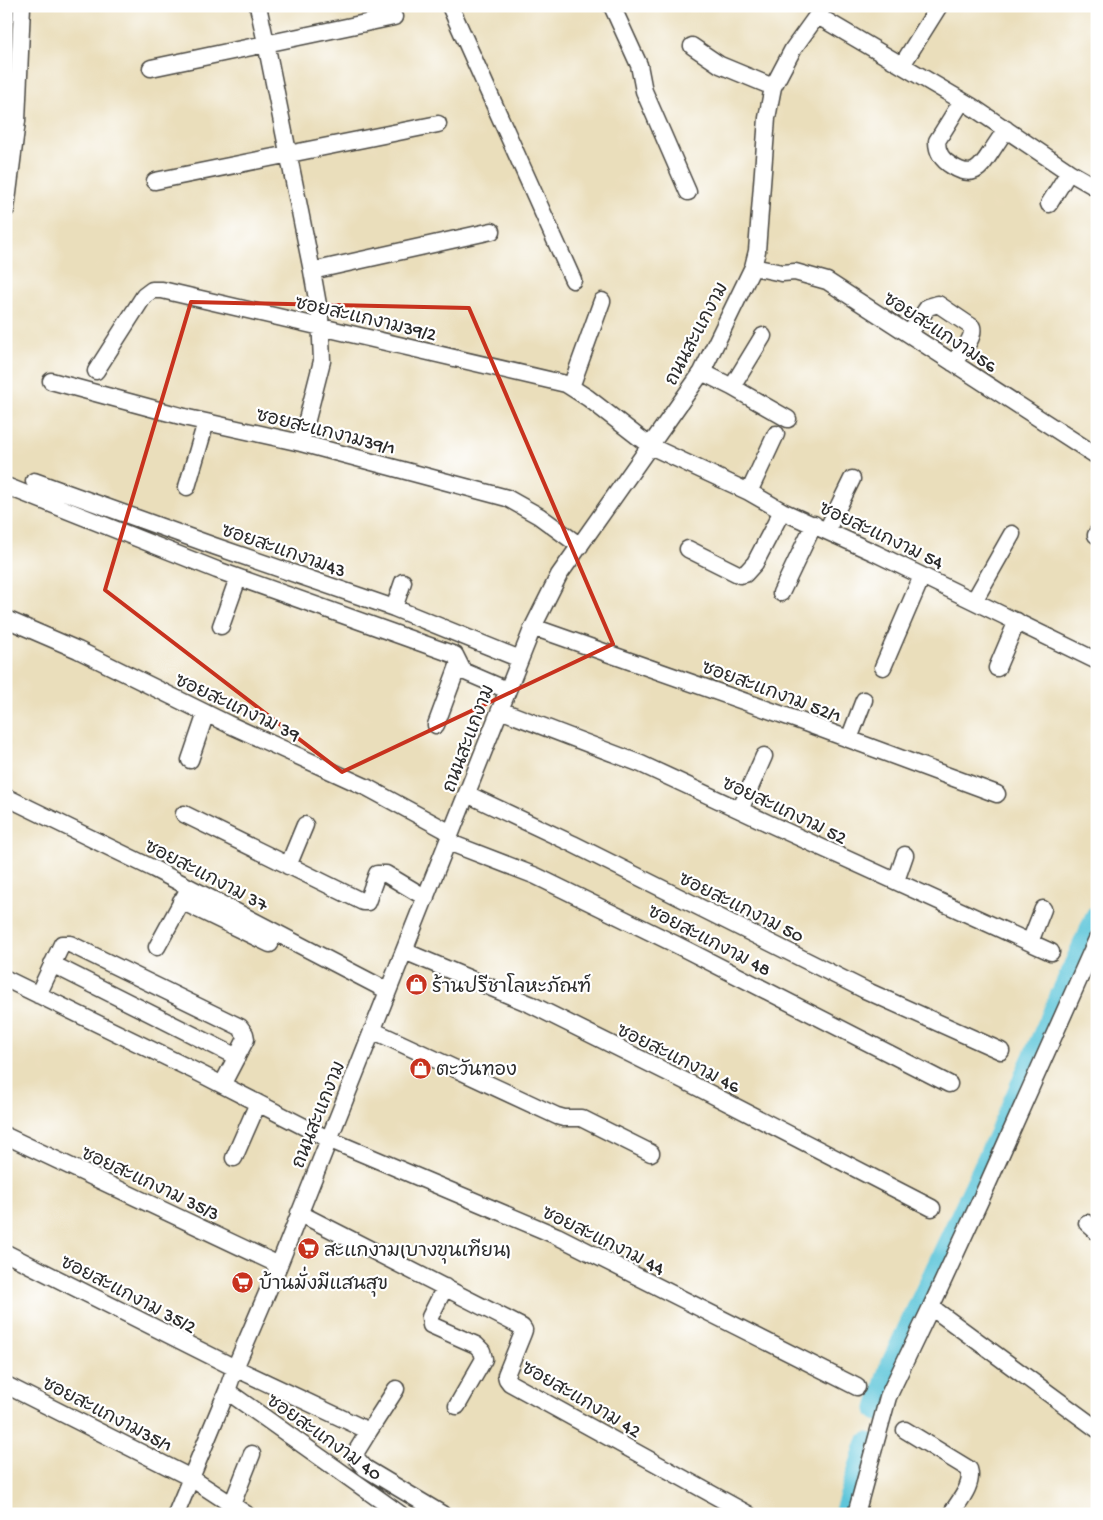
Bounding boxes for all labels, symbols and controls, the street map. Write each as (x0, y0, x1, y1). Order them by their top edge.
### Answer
street label: ถนนสะแกงาม (661, 279, 735, 390)
street label: ซอยสะแกงาม56 (878, 289, 1001, 379)
street label: ซอยสะแกงาม39/2 (292, 293, 438, 348)
street label: ซอยสะแกงาม39/1 (253, 405, 397, 462)
street label: ซอยสะแกงาม 54 (815, 498, 946, 576)
street label: ซอยสะแกงาม43 (218, 520, 348, 584)
street label: ซอยสะแกงาม 52/1 (698, 657, 844, 729)
street label: ซอยสะแกงาม 39 (170, 670, 303, 748)
street label: ถนนสะแกงาม (439, 682, 501, 796)
street label: ซอยสะแกงาม 52 (717, 773, 850, 851)
street label: ซอยสะแกงาม 37 (140, 836, 272, 919)
street label: ซอยสะแกงาม 50 (674, 869, 807, 950)
street label: ซอยสะแกงาม 48 (643, 901, 774, 983)
shop icon: ร้านปรีชาโลหะภัณฑ์ (404, 973, 428, 997)
place label: ร้านปรีชาโลหะภัณฑ์ (432, 973, 591, 1000)
street label: ซอยสะแกงาม 46 (612, 1020, 743, 1100)
shop icon: ตะวันทอง (408, 1056, 432, 1080)
street label: ถนนสะแกงาม (288, 1058, 352, 1172)
place label: ตะวันทอง (436, 1058, 517, 1083)
street label: ซอยสะแกงาม 35/3 (77, 1143, 222, 1227)
street label: ซอยสะแกงาม 44 (537, 1202, 668, 1282)
supermarket icon: สะแกงาม(บางขุนเทียน) (296, 1237, 320, 1261)
place label: สะแกงาม(บางขุนเทียน) (324, 1238, 511, 1264)
street label: ซอยสะแกงาม 35/2 (56, 1252, 199, 1340)
place label: บ้านมั่งมีแสนสุข (259, 1266, 388, 1297)
supermarket icon: บ้านมั่งมีแสนสุข (231, 1270, 255, 1294)
street label: ซอยสะแกงาม 42 (516, 1358, 644, 1445)
street label: ซอยสะแกงาม35/1 (37, 1373, 175, 1459)
street label: ซอยสะแกงาม 40 (261, 1391, 385, 1487)

